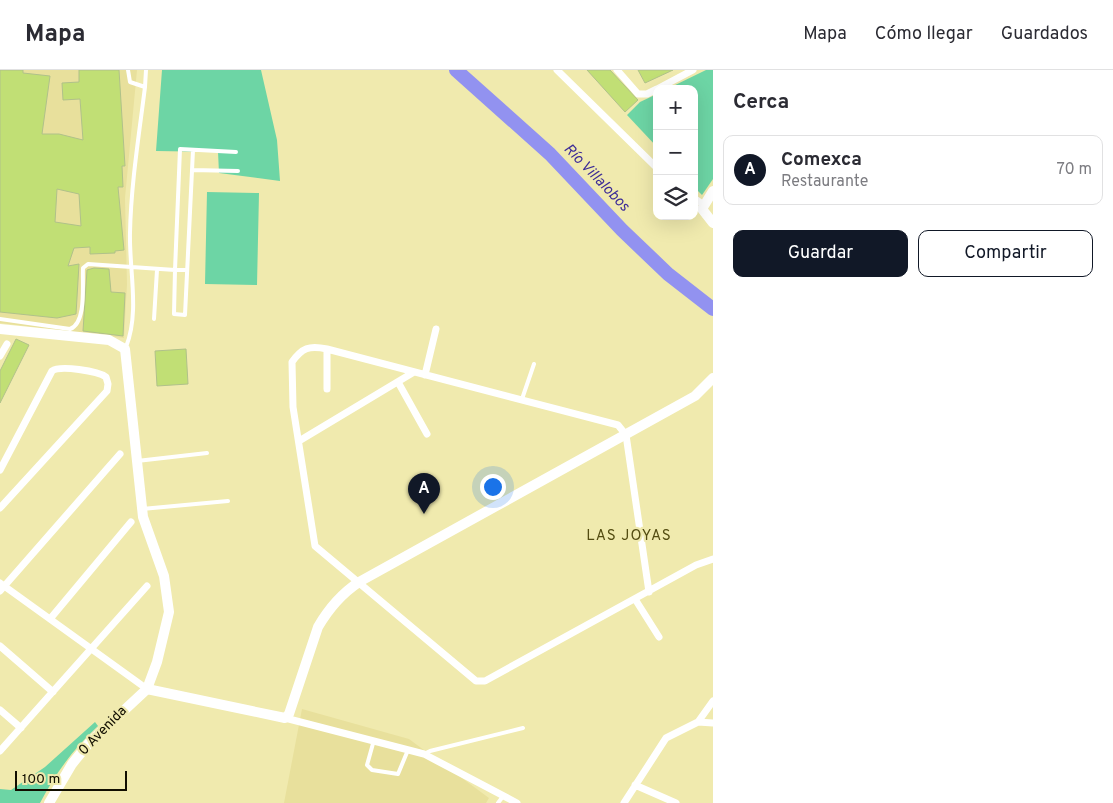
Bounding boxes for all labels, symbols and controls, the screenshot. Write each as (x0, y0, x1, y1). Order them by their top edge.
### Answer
text: Mapa (25, 20, 85, 50)
text: Mapa (803, 23, 847, 46)
text: Cómo llegar (875, 23, 973, 46)
text: Guardados (1001, 23, 1088, 46)
map controls (653, 85, 698, 220)
button: + (653, 85, 698, 130)
text: Cerca (733, 89, 789, 116)
button: − (653, 130, 698, 175)
water label: Río Villalobos (559, 140, 633, 216)
text: Comexca (781, 148, 862, 172)
text: A (744, 160, 756, 180)
text: 70 m (1057, 160, 1092, 180)
text: Restaurante (781, 172, 868, 192)
button: layers (653, 175, 698, 220)
button: Guardar (733, 230, 908, 277)
button: Compartir (918, 230, 1093, 277)
pin: A (408, 473, 440, 514)
your location (480, 474, 506, 500)
district label: LAS JOYAS (586, 527, 672, 546)
street label: 0 Avenida (75, 703, 131, 759)
scale bar (15, 768, 128, 791)
text: 100 m (22, 771, 60, 788)

